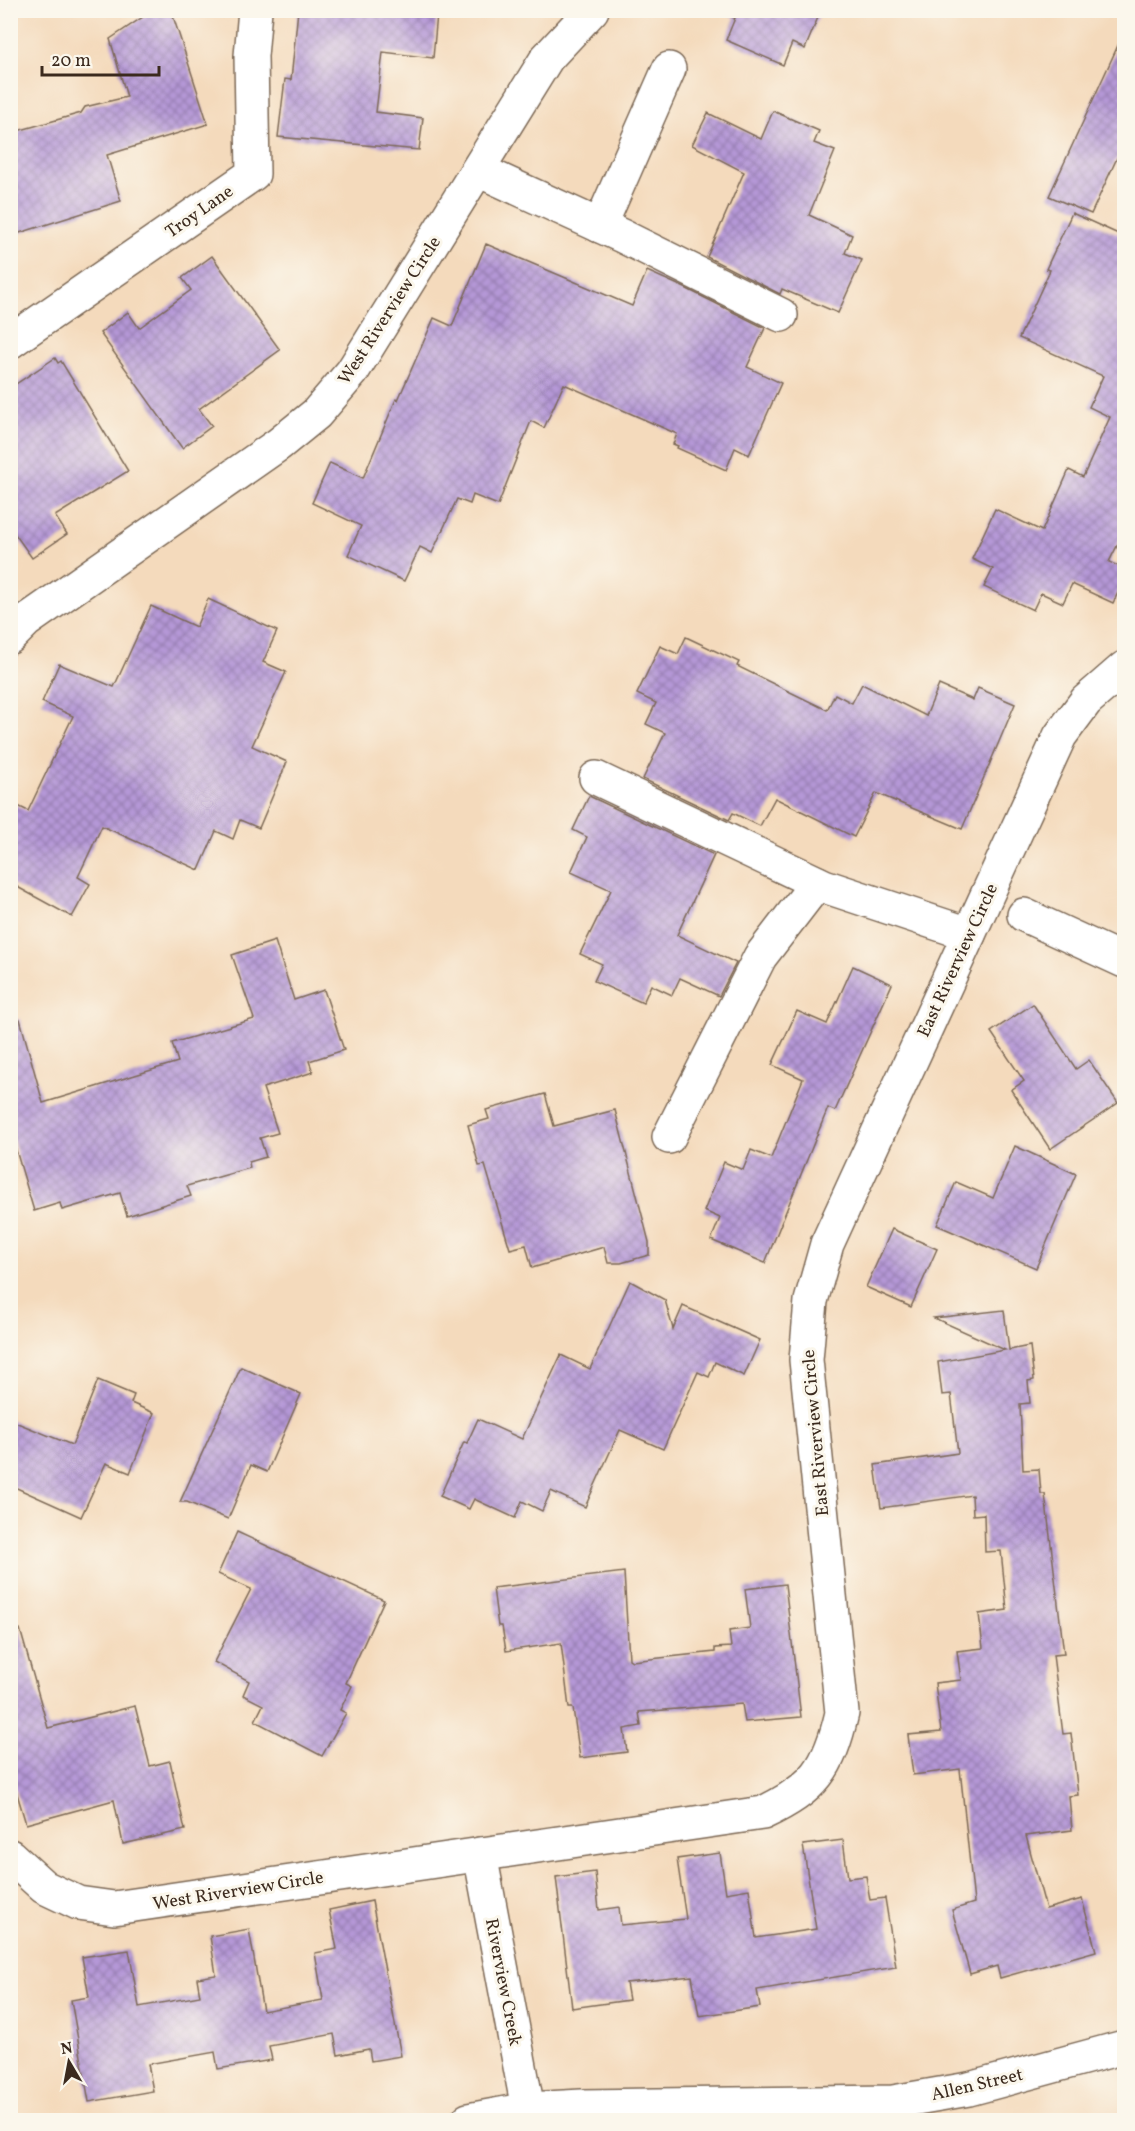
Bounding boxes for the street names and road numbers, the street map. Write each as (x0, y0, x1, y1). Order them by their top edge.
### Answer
street label: Troy Lane (161, 180, 239, 245)
street label: West Riverview Circle (333, 232, 448, 390)
street label: East Riverview Circle (912, 880, 1005, 1042)
street label: East Riverview Circle (797, 1349, 836, 1517)
street label: West Riverview Circle (151, 1866, 325, 1917)
street label: Riverview Creek (478, 1916, 527, 2048)
street label: Allen Street (929, 2063, 1026, 2108)

